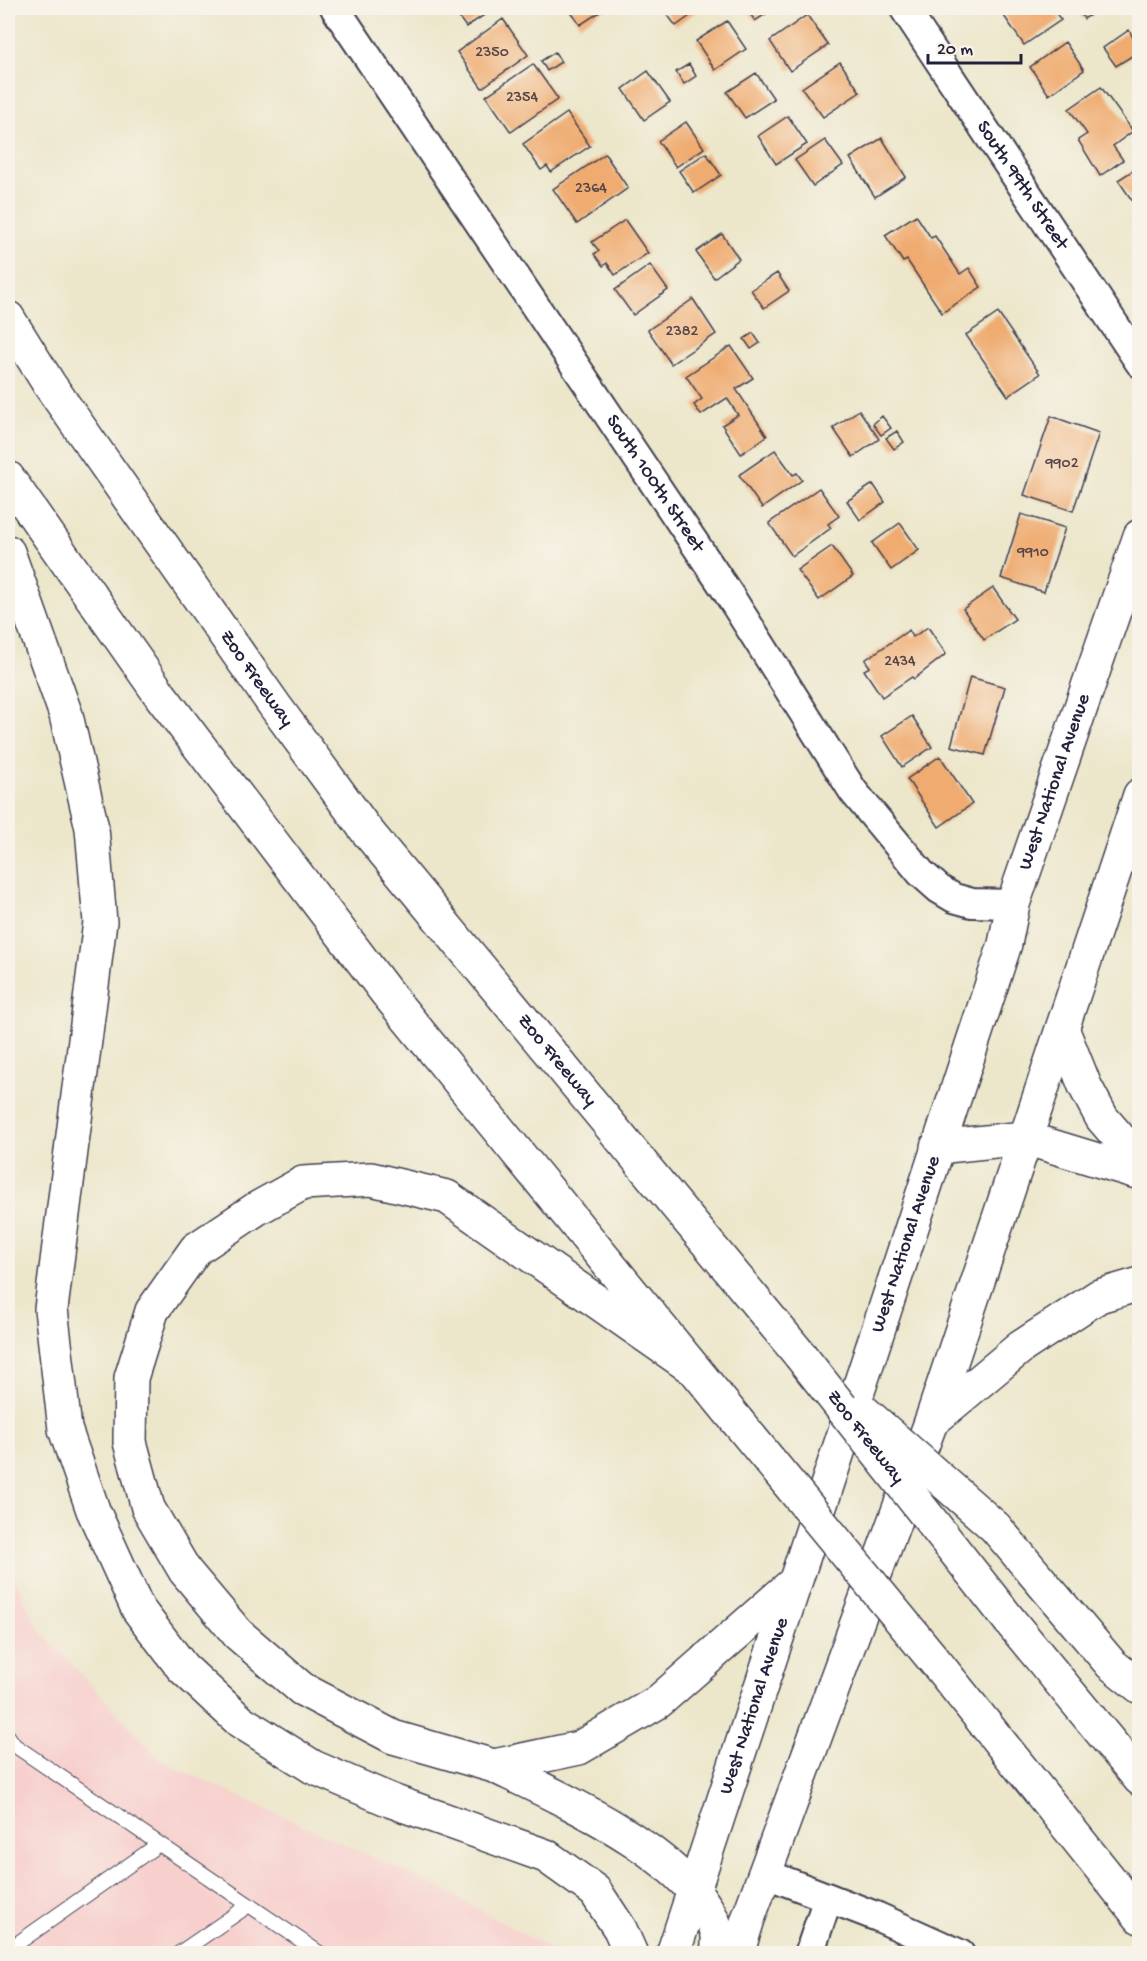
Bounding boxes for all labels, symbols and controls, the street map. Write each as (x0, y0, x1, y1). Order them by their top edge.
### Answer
scale bar (928, 27, 1021, 65)
text: 20 m (937, 40, 973, 61)
house number: 2350 (475, 44, 509, 63)
house number: 2354 (506, 89, 538, 108)
street label: South 99th Street (971, 117, 1074, 256)
house number: 2364 (575, 180, 607, 199)
house number: 2382 (666, 323, 699, 342)
street label: South 100th Street (600, 411, 710, 558)
house number: 9902 (1045, 455, 1079, 474)
house number: 9910 (1016, 544, 1049, 563)
street label: Zoo Freeway (214, 626, 298, 732)
house number: 2434 (884, 653, 916, 672)
street label: West National Avenue (1014, 690, 1096, 873)
street label: Zoo Freeway (512, 1010, 602, 1111)
street label: West National Avenue (867, 1152, 946, 1336)
street label: Zoo Freeway (821, 1386, 909, 1489)
street label: West National Avenue (715, 1614, 794, 1797)

